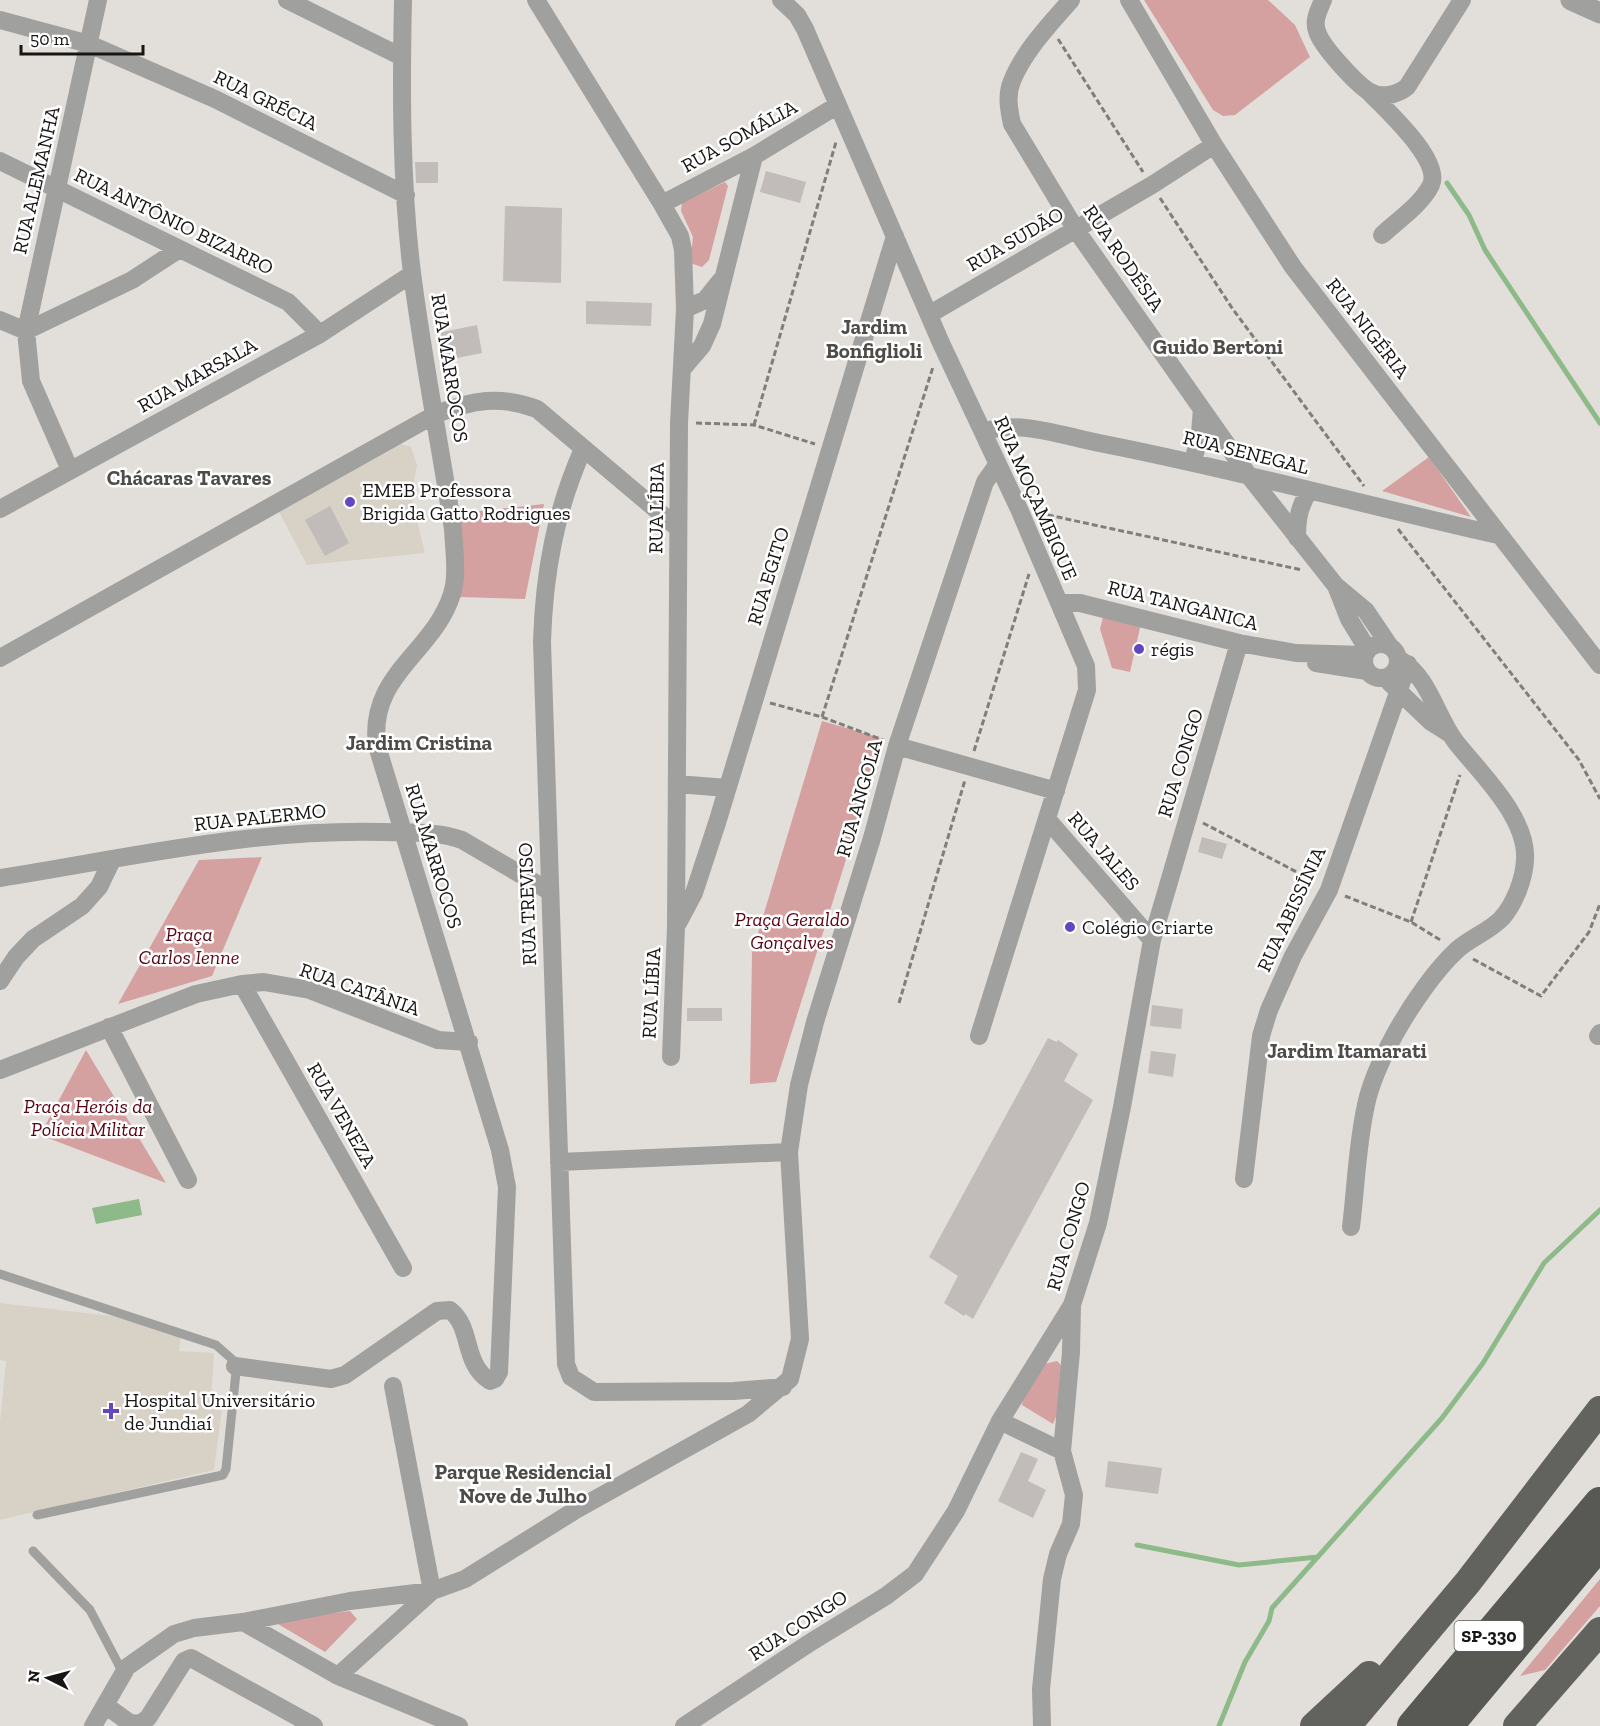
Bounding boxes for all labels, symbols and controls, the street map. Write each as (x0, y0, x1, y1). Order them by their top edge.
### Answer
scale bar (21, 18, 142, 56)
text: 50 m (30, 28, 70, 50)
street label: RUA GRÉCIA (210, 65, 323, 136)
street label: RUA SOMÁLIA (677, 94, 802, 178)
street label: RUA ALEMANHA (7, 103, 65, 256)
street label: RUA ANTÔNIO BIZARRO (71, 162, 277, 280)
street label: RUA RODÉSIA (1078, 200, 1170, 317)
street label: RUA SUDÃO (962, 202, 1068, 276)
street label: RUA NIGÉRIA (1321, 273, 1415, 384)
street label: RUA MARROCOS (426, 292, 474, 444)
district label: Jardim Bonfiglioli (826, 314, 922, 363)
street label: RUA MARSALA (133, 332, 262, 418)
district label: Guido Bertoni (1153, 334, 1283, 359)
street label: RUA MOÇAMBIQUE (989, 412, 1083, 584)
street label: RUA SENEGAL (1181, 425, 1312, 479)
street label: RUA LÍBIA (643, 461, 669, 554)
district label: Chácaras Tavares (107, 465, 272, 490)
place label: EMEB Professora Brigida Gatto Rodrigues (362, 478, 571, 525)
marker: EMEB Professora Brigida Gatto Rodrigues (343, 495, 357, 509)
street label: RUA EGITO (742, 524, 794, 628)
street label: RUA TANGANICA (1105, 575, 1262, 636)
place label: régis (1151, 637, 1194, 661)
marker: régis (1132, 642, 1146, 656)
street label: RUA CONGO (1152, 706, 1208, 820)
district label: Jardim Cristina (346, 730, 493, 755)
street label: RUA ANGOLA (831, 735, 888, 860)
street label: RUA MARROCOS (401, 781, 467, 931)
street label: RUA PALERMO (193, 798, 327, 836)
street label: RUA JALES (1063, 807, 1145, 895)
street label: RUA TREVISO (513, 842, 541, 966)
street label: RUA ABISSÍNIA (1252, 842, 1331, 975)
park label: Praça Geraldo Gonçalves (734, 907, 850, 954)
place label: Colégio Criarte (1082, 915, 1213, 939)
marker: Colégio Criarte (1063, 920, 1077, 934)
park label: Praça Carlos Ienne (139, 922, 239, 969)
street label: RUA LÍBIA (637, 946, 665, 1039)
street label: RUA CATÂNIA (297, 957, 424, 1021)
district label: Jardim Itamarati (1267, 1038, 1427, 1063)
street label: RUA VENEZA (302, 1058, 382, 1173)
park label: Praça Heróis da Polícia Militar (24, 1094, 152, 1141)
street label: RUA CONGO (1041, 1179, 1095, 1293)
place label: Hospital Universitário de Jundiaí (124, 1388, 315, 1435)
marker: Hospital Universitário de Jundiaí (102, 1402, 120, 1420)
district label: Parque Residencial Nove de Julho (435, 1459, 611, 1508)
street label: RUA CONGO (744, 1584, 852, 1666)
road number: SP-330 (1454, 1621, 1524, 1651)
north arrow (18, 1648, 78, 1708)
text: N (23, 1669, 44, 1684)

